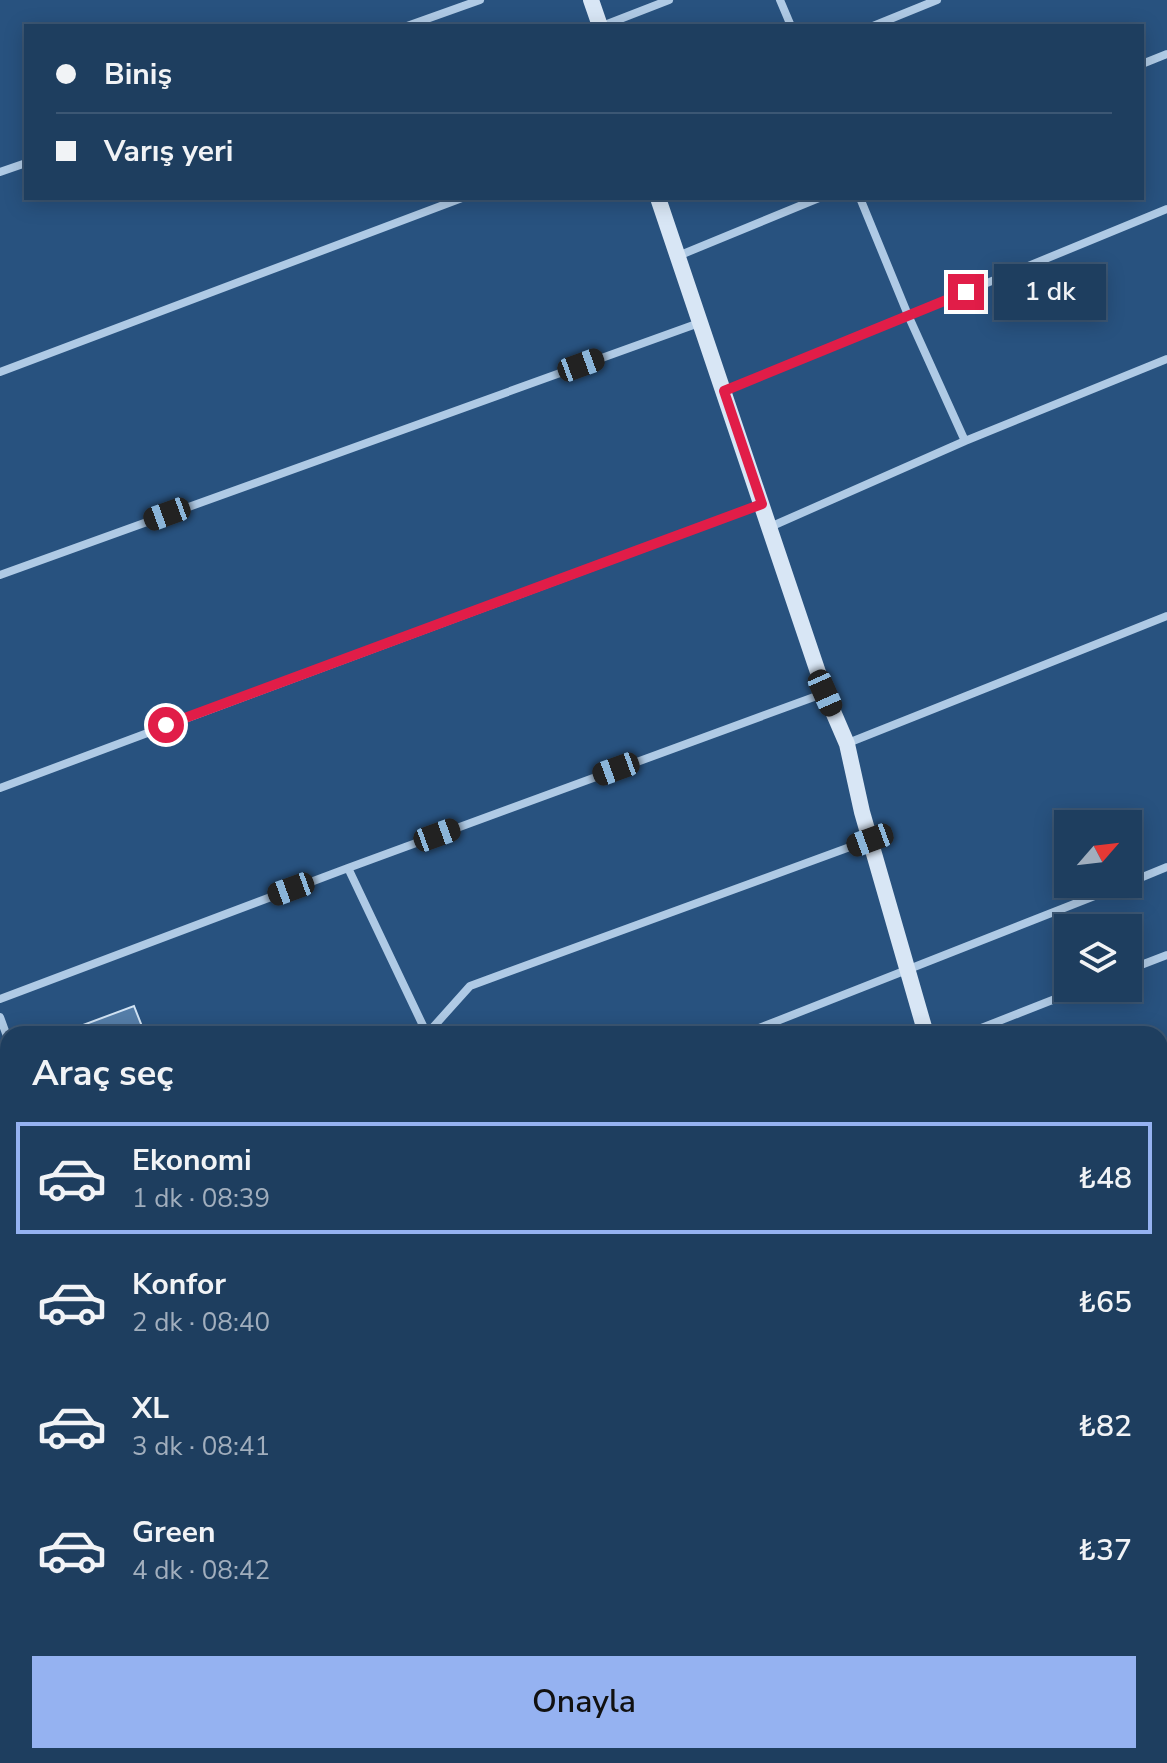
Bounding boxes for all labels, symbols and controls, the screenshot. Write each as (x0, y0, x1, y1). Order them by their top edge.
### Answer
text: Biniş (104, 54, 172, 95)
text: Varış yeri (104, 131, 233, 172)
callout: 1 dk (994, 264, 1106, 320)
route end (948, 274, 984, 310)
text: 1 dk (1024, 274, 1076, 309)
car (554, 346, 608, 384)
car (140, 495, 194, 533)
car (804, 666, 846, 720)
route start (148, 707, 184, 743)
car (589, 750, 643, 788)
north arrow (1054, 810, 1142, 898)
map controls (1054, 810, 1142, 1002)
car (410, 816, 464, 854)
car (843, 821, 897, 859)
car (264, 870, 318, 908)
button: layers (1054, 914, 1142, 1002)
text: Araç seç (32, 1049, 173, 1098)
text: Ekonomi (132, 1140, 252, 1181)
icon: car (36, 1142, 108, 1214)
text: ₺48 (1078, 1158, 1132, 1199)
text: 1 dk · 08:39 (132, 1181, 270, 1216)
text: Konfor (132, 1264, 226, 1305)
icon: car (36, 1266, 108, 1338)
text: ₺65 (1078, 1282, 1132, 1323)
text: 2 dk · 08:40 (132, 1305, 270, 1340)
text: XL (132, 1388, 169, 1429)
icon: car (36, 1390, 108, 1462)
text: ₺82 (1078, 1406, 1132, 1447)
text: 3 dk · 08:41 (132, 1429, 270, 1464)
text: Green (132, 1512, 216, 1553)
icon: car (36, 1514, 108, 1586)
text: ₺37 (1078, 1530, 1132, 1571)
text: 4 dk · 08:42 (132, 1553, 270, 1588)
button: Onayla (32, 1656, 1136, 1748)

